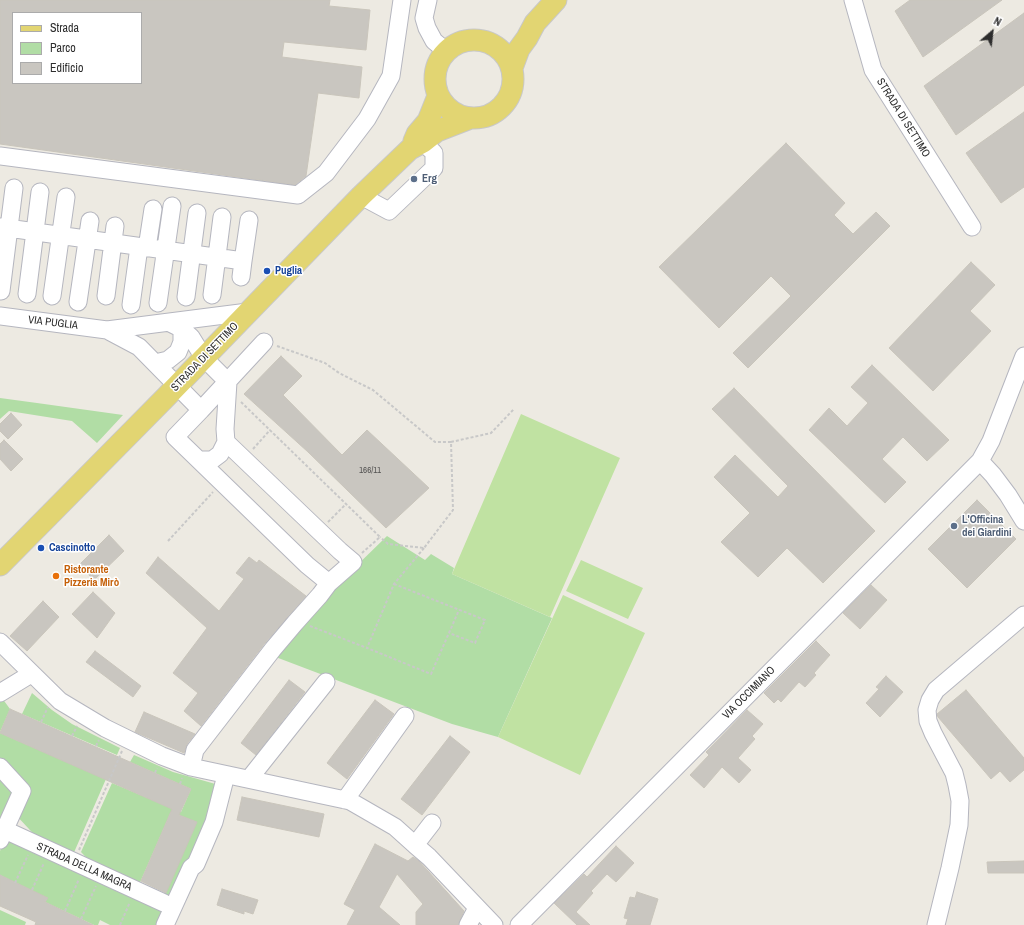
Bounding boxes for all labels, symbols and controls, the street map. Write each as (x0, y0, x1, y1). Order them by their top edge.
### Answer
legend (12, 12, 142, 84)
north arrow (972, 12, 1012, 52)
text: N (991, 14, 1004, 29)
text: Strada (50, 20, 79, 36)
text: Parco (50, 40, 76, 56)
text: Edificio (50, 60, 83, 76)
street label: STRADA DI SETTIMO (873, 76, 933, 160)
place label: Erg (422, 172, 437, 186)
marker: Erg (409, 174, 419, 184)
place label: Puglia (275, 264, 302, 278)
marker: Puglia (262, 266, 272, 276)
street label: VIA PUGLIA (27, 313, 79, 333)
street label: STRADA DI SETTIMO (169, 320, 241, 394)
house number: 166/11 (359, 466, 381, 476)
place label: L'Officina dei Giardini (962, 513, 1012, 539)
marker: L'Officina dei Giardini (949, 521, 959, 531)
place label: Cascinotto (49, 541, 96, 555)
marker: Cascinotto (36, 543, 46, 553)
place label: Ristorante Pizzeria Mirò (64, 563, 119, 589)
marker: Ristorante Pizzeria Mirò (51, 571, 61, 581)
street label: VIA OCCIMIANO (720, 664, 778, 722)
street label: STRADA DELLA MAGRA (34, 840, 134, 894)

